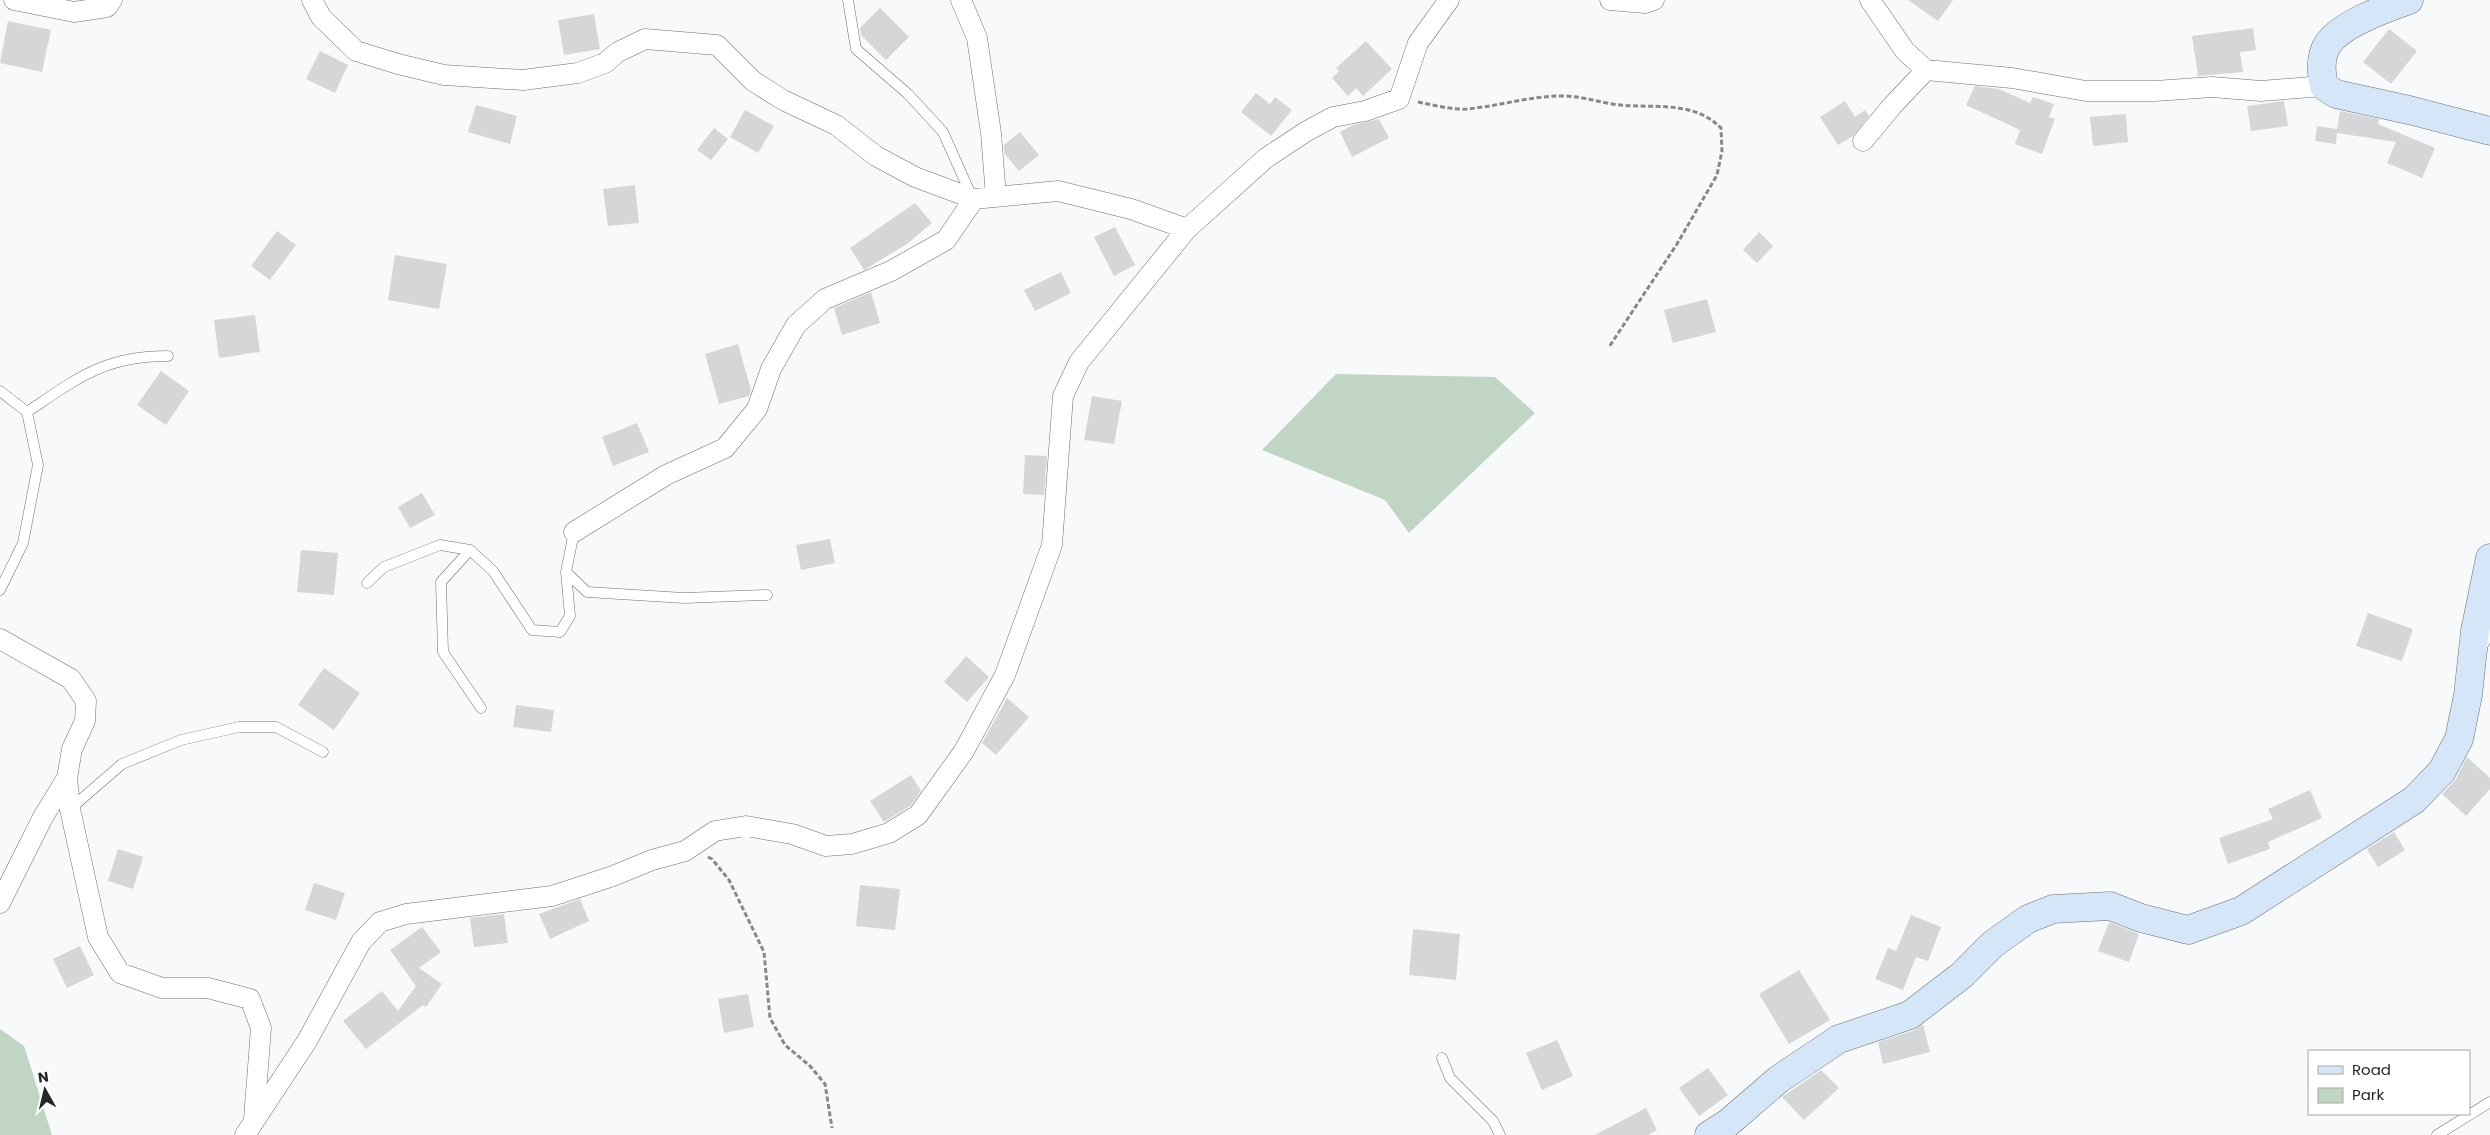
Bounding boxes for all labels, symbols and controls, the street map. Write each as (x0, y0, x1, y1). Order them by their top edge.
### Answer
legend (2308, 1050, 2470, 1115)
text: Road (2352, 1059, 2391, 1080)
north arrow (20, 1065, 70, 1115)
text: N (37, 1066, 50, 1088)
text: Park (2352, 1084, 2384, 1105)

